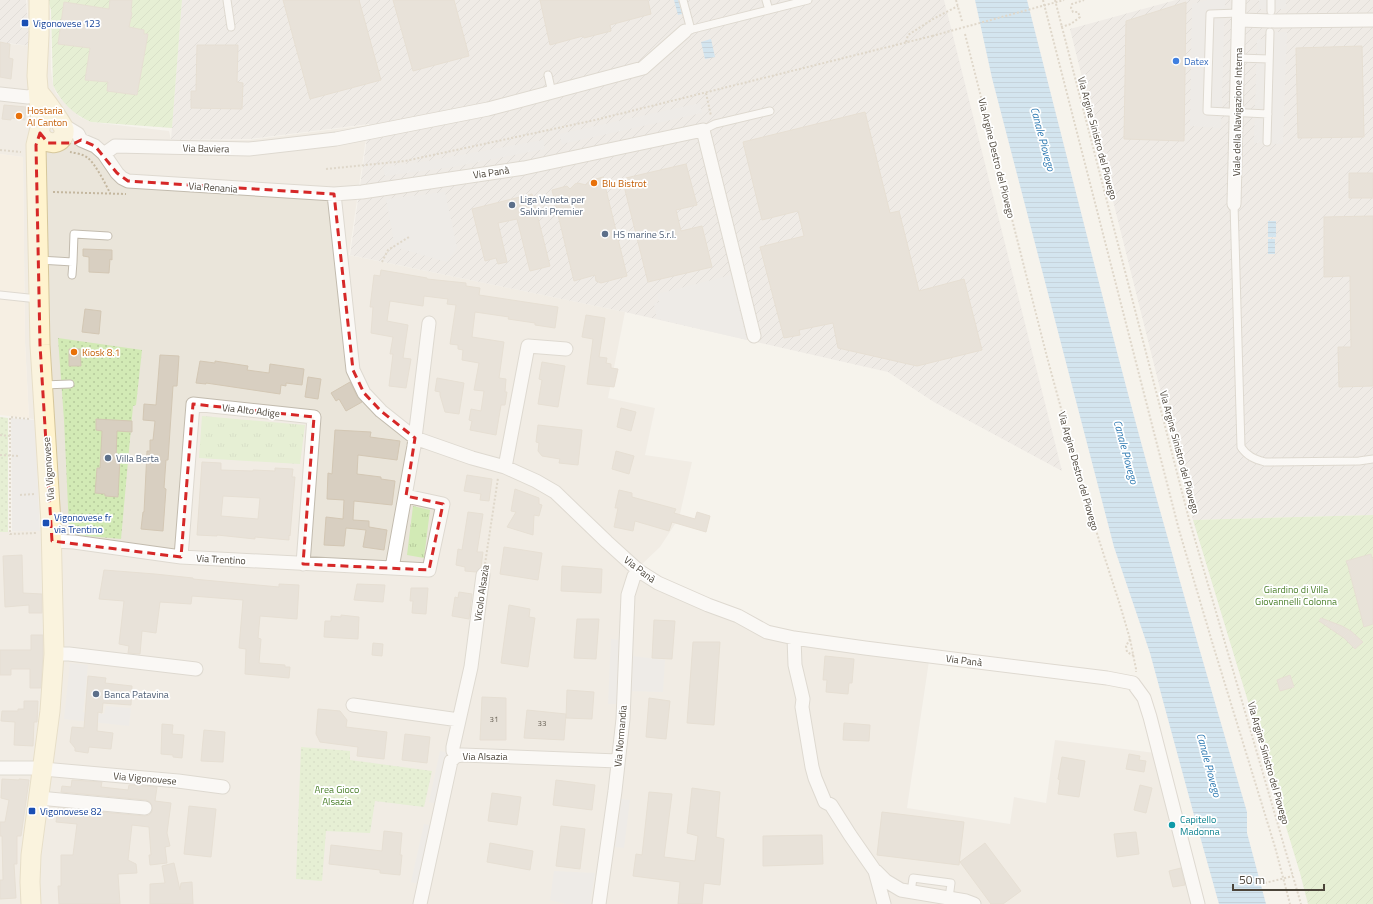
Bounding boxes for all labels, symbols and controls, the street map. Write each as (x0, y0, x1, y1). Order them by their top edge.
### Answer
place label: Vigonovese 123 (33, 16, 100, 31)
marker: Vigonovese 123 (20, 18, 30, 28)
street label: Viale della Navigazione Interna (1229, 48, 1246, 176)
place label: Datex (1184, 54, 1209, 69)
marker: Datex (1171, 56, 1181, 66)
street label: Via Argine Sinistro del Piovego (1074, 75, 1121, 201)
street label: Via Argine Destro del Piovego (974, 96, 1019, 220)
place label: Hostaria Al Canton (27, 103, 67, 130)
water label: Canale Piovego (1027, 105, 1059, 173)
marker: Hostaria Al Canton (14, 111, 24, 121)
street label: Via Baviera (182, 141, 230, 156)
street label: Via Panà (472, 163, 510, 182)
place label: Blu Bistrot (602, 176, 647, 191)
street label: Via Renania (188, 178, 238, 197)
marker: Blu Bistrot (589, 178, 599, 188)
place label: Liga Veneta per Salvini Premier (520, 192, 585, 219)
marker: Liga Veneta per Salvini Premier (507, 200, 517, 210)
place label: HS marine S.r.l. (613, 227, 676, 242)
marker: HS marine S.r.l. (600, 229, 610, 239)
place label: Kiosk 8.1 (82, 345, 120, 360)
marker: Kiosk 8.1 (69, 347, 79, 357)
street label: Via Argine Sinistro del Piovego (1156, 389, 1203, 515)
street label: Via Alto Adige (221, 400, 281, 421)
street label: Via Argine Destro del Piovego (1054, 410, 1103, 533)
water label: Canale Piovego (1110, 418, 1142, 486)
street label: Via Vigonovese (39, 437, 58, 501)
place label: Villa Berta (116, 451, 159, 466)
marker: Villa Berta (103, 453, 113, 463)
place label: Vigonovese fr via Trentino (54, 510, 112, 537)
marker: Vigonovese fr via Trentino (41, 518, 51, 528)
street label: Via Trentino (196, 551, 246, 568)
street label: Via Panà (621, 552, 659, 586)
street label: Vicolo Alsazia (470, 564, 493, 622)
park label: Giardino di Villa Giovannelli Colonna (1255, 582, 1337, 609)
street label: Via Panà (945, 651, 983, 670)
place label: Banca Patavina (104, 687, 169, 702)
marker: Banca Patavina (91, 689, 101, 699)
street label: Via Argine Sinistro del Piovego (1244, 700, 1293, 826)
street label: Via Normandia (610, 705, 631, 768)
house number: 31 (490, 713, 498, 725)
house number: 33 (538, 717, 546, 729)
water label: Canale Piovego (1193, 731, 1225, 799)
street label: Via Alsazia (463, 749, 507, 764)
street label: Via Vigonovese (113, 768, 177, 789)
park label: Area Gioco Alsazia (315, 782, 359, 809)
place label: Vigonovese 82 (40, 804, 102, 819)
marker: Vigonovese 82 (27, 806, 37, 816)
place label: Capitello Madonna (1180, 812, 1220, 839)
marker: Capitello Madonna (1167, 820, 1177, 830)
scale bar (1233, 866, 1324, 892)
text: 50 m (1239, 870, 1265, 889)

